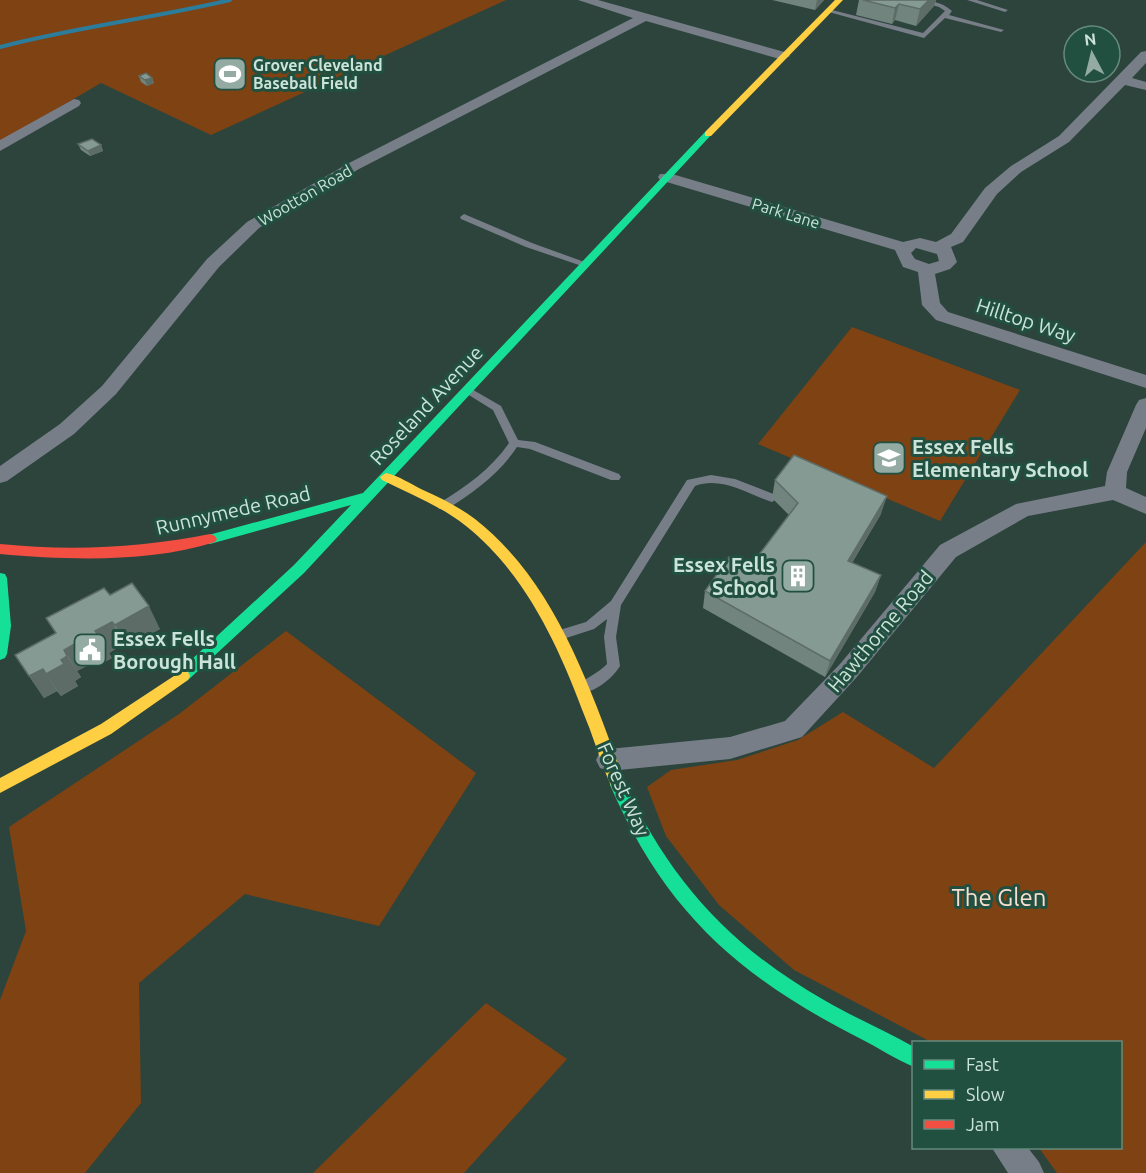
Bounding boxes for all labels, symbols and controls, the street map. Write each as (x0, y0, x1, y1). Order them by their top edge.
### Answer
north arrow (1062, 24, 1122, 84)
text: N (1083, 29, 1097, 49)
sports icon: Grover Cleveland Baseball Field (212, 56, 248, 92)
place label: Grover Cleveland Baseball Field (253, 56, 383, 92)
street label: Wootton Road (255, 161, 355, 229)
street label: Park Lane (750, 194, 822, 232)
street label: Hilltop Way (973, 293, 1079, 347)
street label: Roseland Avenue (365, 341, 487, 469)
place label: Essex Fells Elementary School (912, 435, 1088, 481)
school or university icon: Essex Fells Elementary School (871, 440, 907, 476)
street label: Runnymede Road (153, 481, 313, 539)
place label: Essex Fells School (673, 553, 775, 599)
building icon: Essex Fells School (780, 558, 816, 594)
street label: Hawthorne Road (823, 566, 937, 696)
place label: Essex Fells Borough Hall (113, 627, 236, 673)
public building icon: Essex Fells Borough Hall (72, 632, 108, 668)
street label: Forest Way (593, 739, 655, 840)
park label: The Glen (952, 884, 1046, 911)
legend (912, 1041, 1122, 1149)
text: Fast (966, 1054, 999, 1074)
text: Slow (966, 1084, 1005, 1104)
text: Jam (966, 1114, 1000, 1134)

